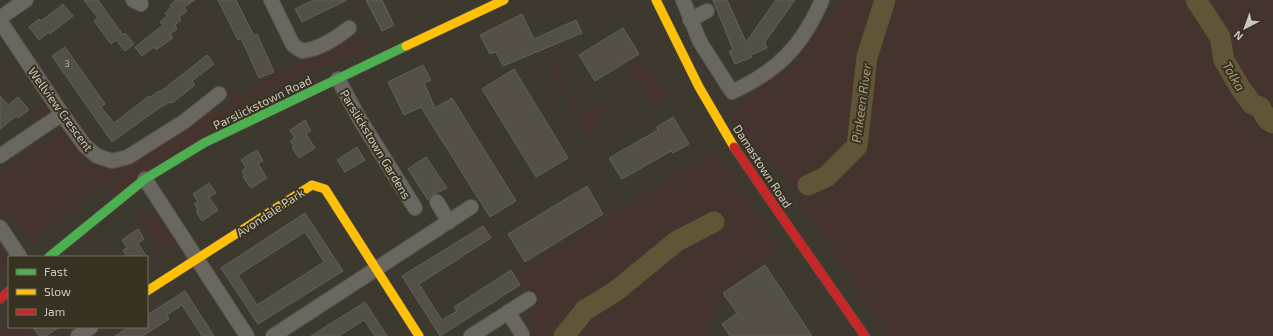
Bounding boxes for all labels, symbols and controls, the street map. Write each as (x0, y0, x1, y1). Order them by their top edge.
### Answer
north arrow (1225, 8, 1265, 48)
text: N (1231, 28, 1245, 43)
house number: 3 (64, 57, 70, 69)
water label: Tolka (1219, 58, 1249, 94)
water label: Pinkeen River (848, 62, 875, 144)
street label: Wellview Crescent (26, 64, 96, 154)
street label: Parslickstown Road (211, 72, 313, 132)
street label: Parslickstown Gardens (338, 87, 414, 201)
street label: Damastown Road (731, 122, 795, 210)
street label: Avondale Park (233, 185, 307, 239)
legend (8, 256, 148, 328)
text: Fast (44, 264, 68, 278)
text: Slow (44, 284, 71, 298)
text: Jam (44, 304, 65, 318)

